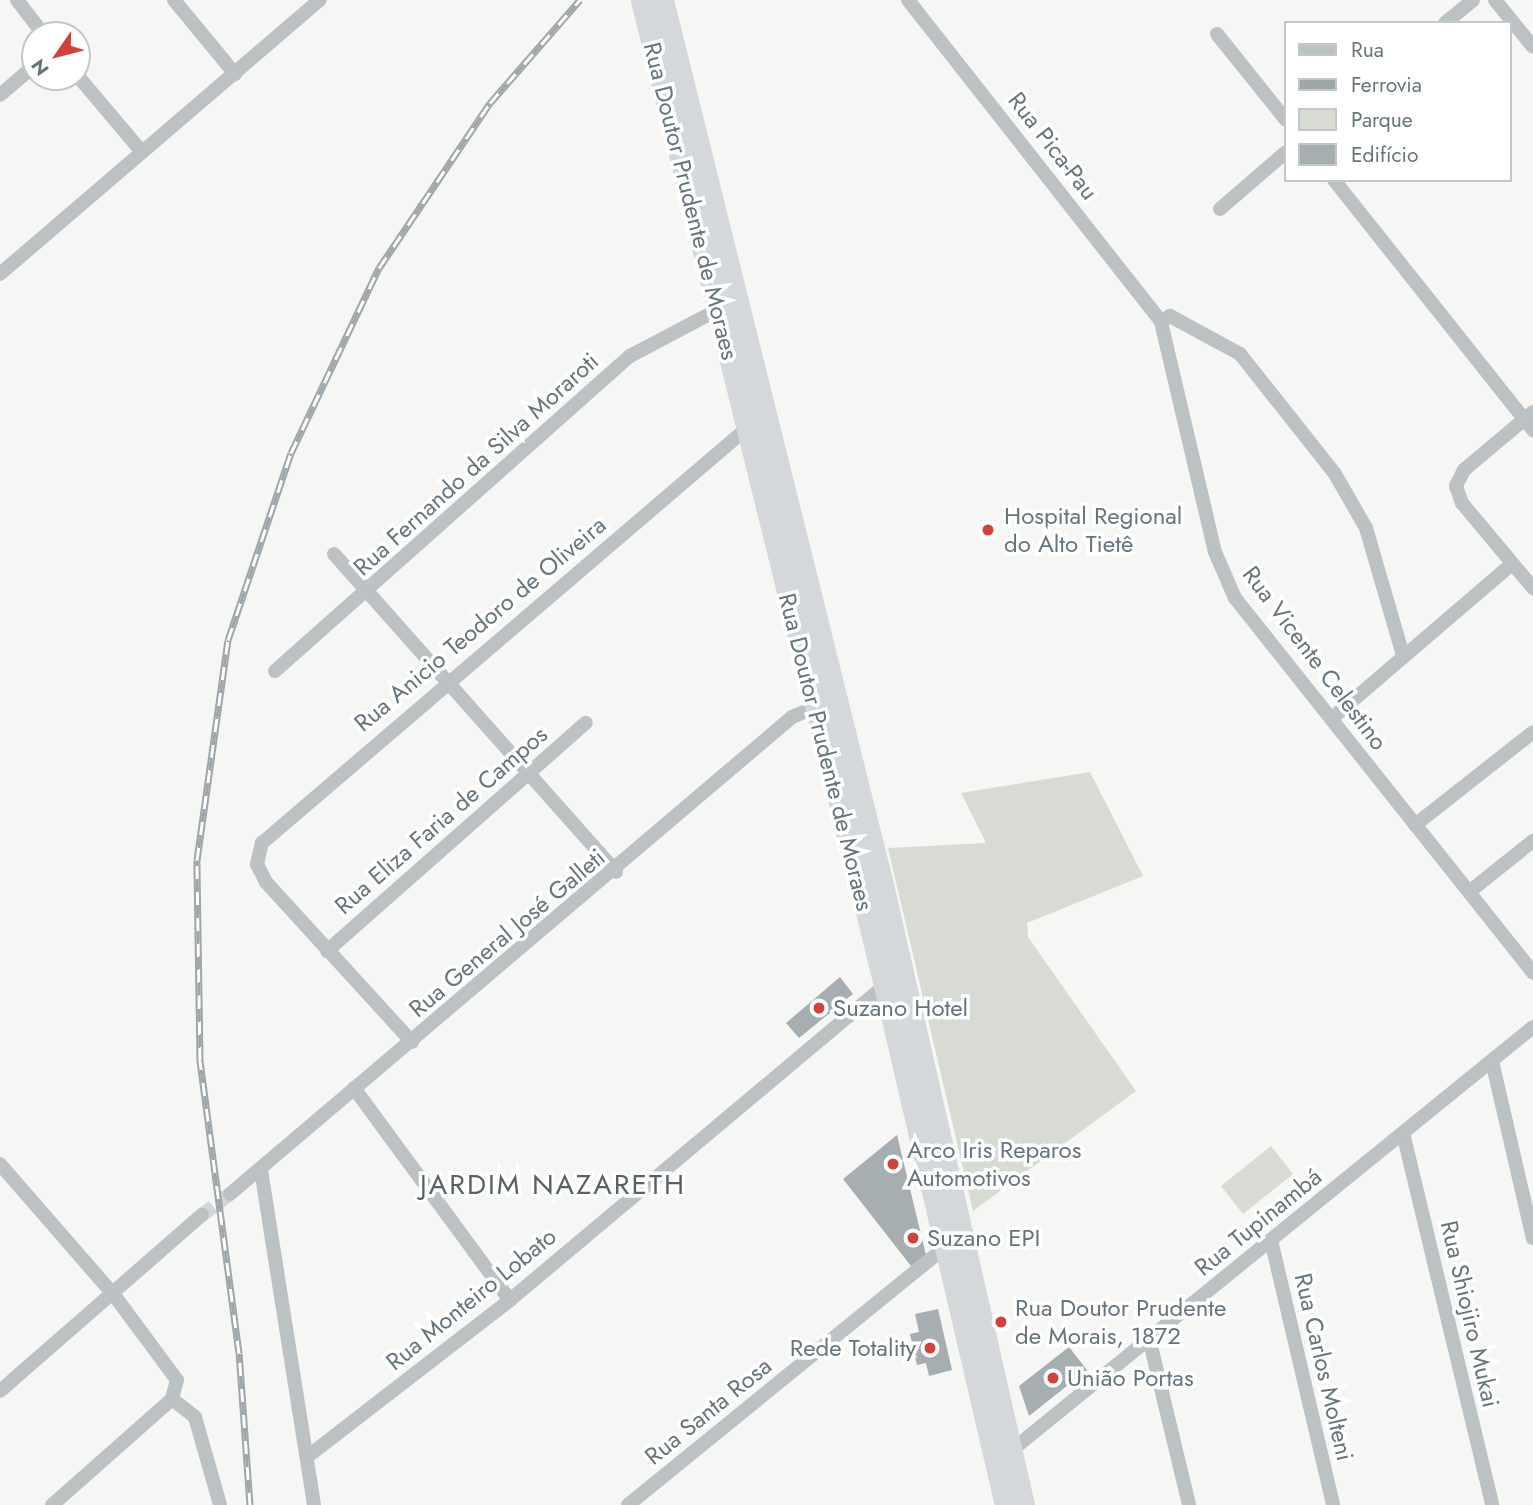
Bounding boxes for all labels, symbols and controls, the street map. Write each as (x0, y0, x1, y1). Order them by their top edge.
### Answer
north arrow (21, 21, 91, 91)
legend (1284, 21, 1512, 182)
text: Rua (1351, 35, 1384, 65)
street label: Rua Doutor Prudente de Moraes (638, 39, 744, 363)
text: N (25, 53, 55, 81)
text: Ferrovia (1351, 70, 1422, 100)
street label: Rua Pica-Pau (1002, 86, 1104, 206)
text: Parque (1351, 105, 1413, 135)
text: Edifício (1351, 140, 1418, 170)
street label: Rua Fernando da Silva Moraroti (348, 346, 604, 582)
place label: Hospital Regional do Alto Tietê (1004, 502, 1182, 558)
street label: Rua Anicio Teodoro de Oliveira (348, 510, 612, 738)
marker: Hospital Regional do Alto Tietê (978, 520, 998, 540)
street label: Rua Vicente Celestino (1236, 560, 1394, 756)
street label: Rua Doutor Prudente de Moraes (773, 590, 879, 914)
street label: Rua Eliza Faria de Campos (329, 720, 553, 920)
street label: Rua General José Galleti (403, 843, 611, 1023)
place label: Suzano Hotel (833, 994, 968, 1022)
marker: Suzano Hotel (811, 1000, 827, 1016)
place label: Arco Iris Reparos Automotivos (907, 1136, 1081, 1192)
marker: Arco Iris Reparos Automotivos (885, 1156, 901, 1172)
street label: Rua Tupinambá (1189, 1162, 1327, 1282)
district label: JARDIM NAZARETH (422, 1168, 684, 1202)
street label: Rua Shiojiro Mukai (1435, 1218, 1505, 1410)
street label: Rua Monteiro Lobato (380, 1222, 562, 1376)
place label: Suzano EPI (927, 1224, 1040, 1252)
marker: Suzano EPI (905, 1230, 921, 1246)
street label: Rua Carlos Molteni (1288, 1270, 1360, 1464)
place label: Rua Doutor Prudente de Morais, 1872 (1015, 1294, 1226, 1350)
marker: Rua Doutor Prudente de Morais, 1872 (993, 1314, 1009, 1330)
place label: Rede Totality (790, 1334, 916, 1362)
marker: Rede Totality (922, 1340, 938, 1356)
street label: Rua Santa Rosa (639, 1351, 777, 1471)
place label: União Portas (1067, 1364, 1194, 1392)
marker: União Portas (1045, 1370, 1061, 1386)

